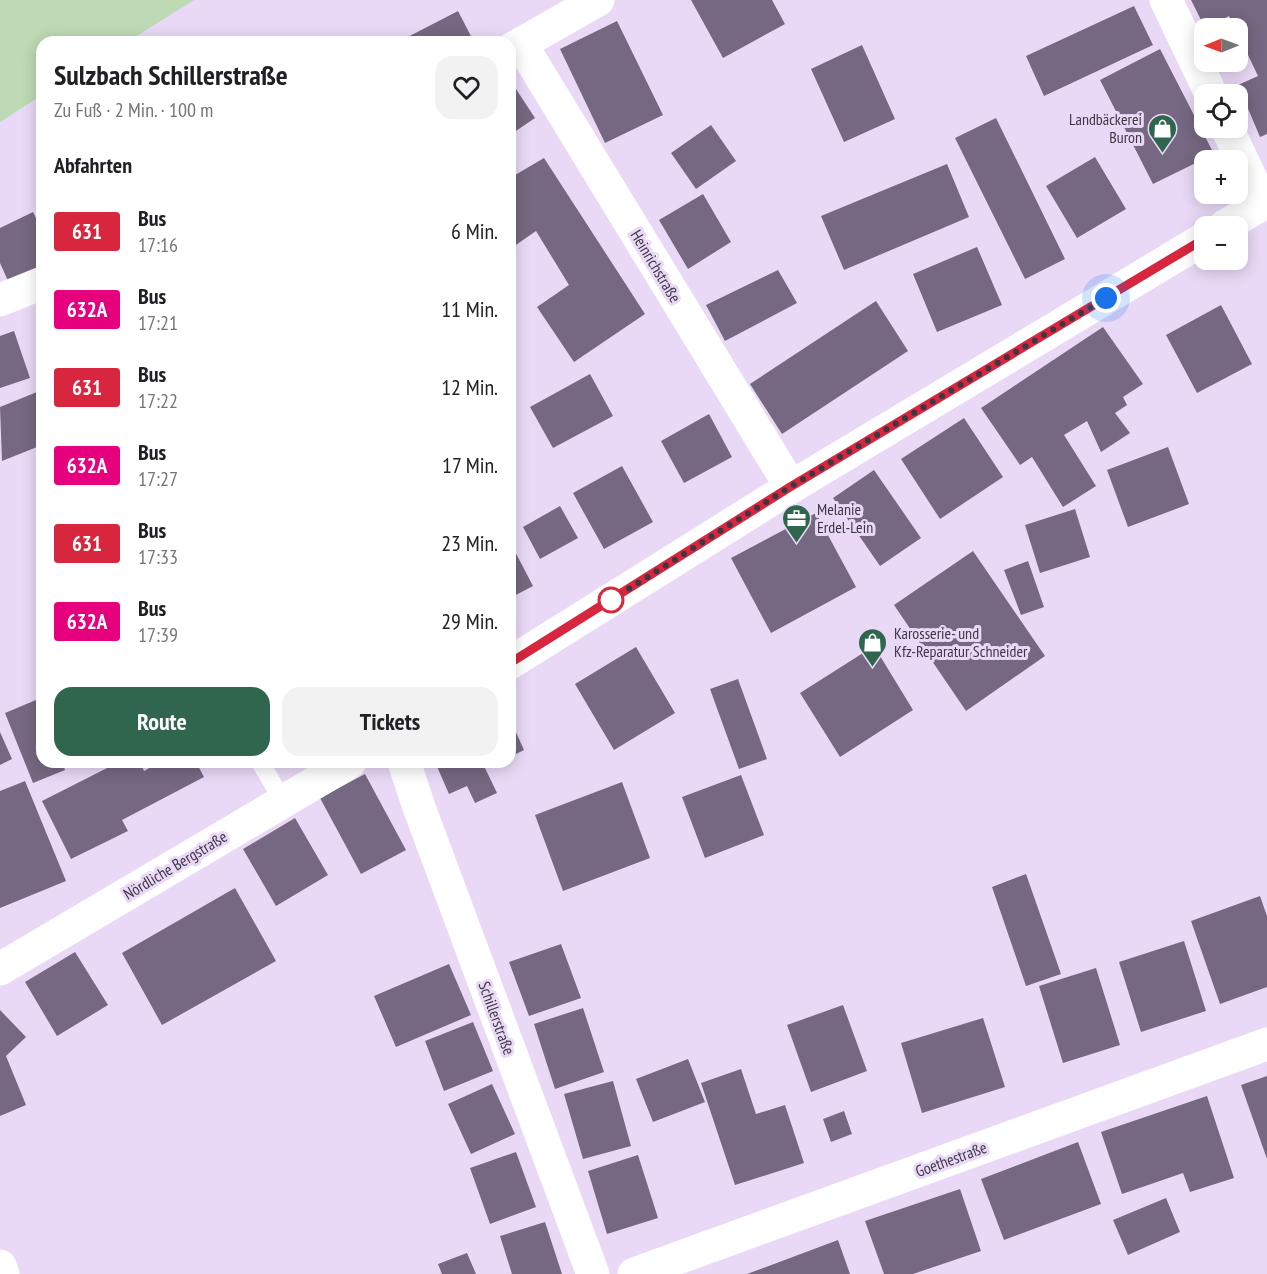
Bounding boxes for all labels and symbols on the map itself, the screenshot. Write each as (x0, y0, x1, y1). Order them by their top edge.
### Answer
north arrow (1194, 18, 1248, 72)
place label: Landbäckerei Buron (1069, 109, 1142, 147)
shop icon: Landbäckerei Buron (1147, 112, 1179, 154)
street label: Heinrichstraße (626, 226, 686, 306)
your location (1091, 283, 1121, 313)
place label: Melanie Erdel-Lein (817, 499, 873, 537)
office icon: Melanie Erdel-Lein (780, 502, 812, 544)
unlabelled marker (598, 587, 624, 613)
place label: Karosserie- und Kfz-Reparatur Schneider (894, 623, 1028, 661)
shop icon: Karosserie- und Kfz-Reparatur Schneider (857, 626, 889, 668)
street label: Nördliche Bergstraße (120, 826, 230, 904)
street label: Schillerstraße (475, 979, 519, 1057)
street label: Goethestraße (913, 1137, 989, 1181)

